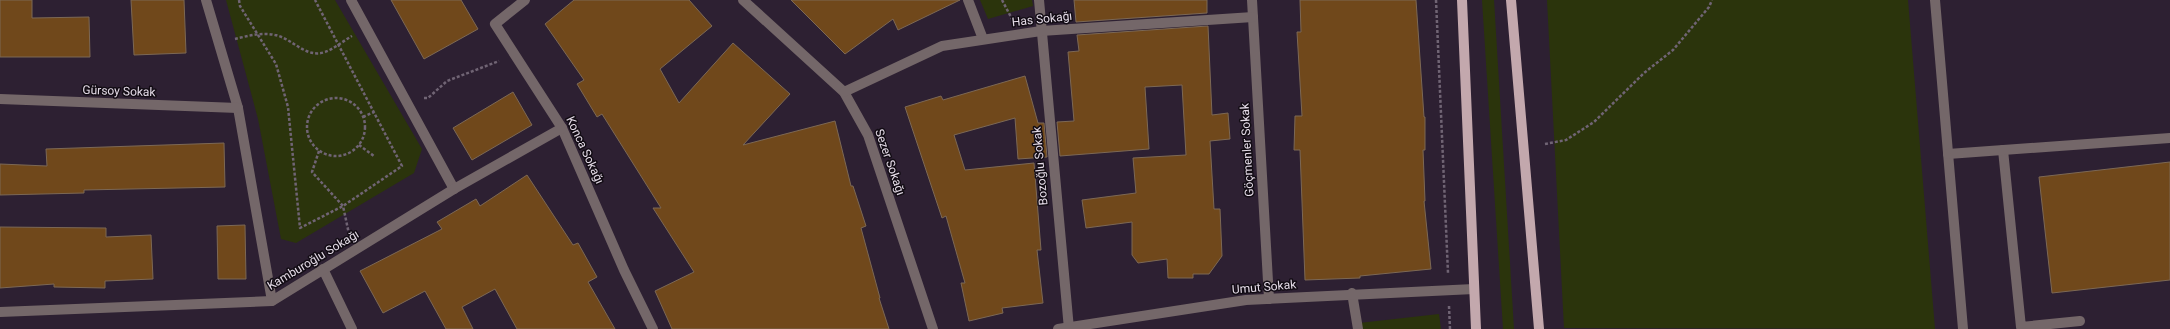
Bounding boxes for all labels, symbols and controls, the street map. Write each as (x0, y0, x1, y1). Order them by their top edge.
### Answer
street label: Has Sokağı (1011, 9, 1073, 29)
street label: Gürsoy Sokak (82, 83, 157, 99)
street label: Göçmenler Sokak (1238, 102, 1256, 197)
street label: Konca Sokağı (563, 114, 607, 186)
street label: Bozoğlu Sokak (1030, 125, 1050, 206)
street label: Sezer Sokağı (872, 127, 908, 197)
street label: Kamburoğlu Sokağı (265, 227, 361, 293)
street label: Umut Sokak (1231, 277, 1298, 297)

